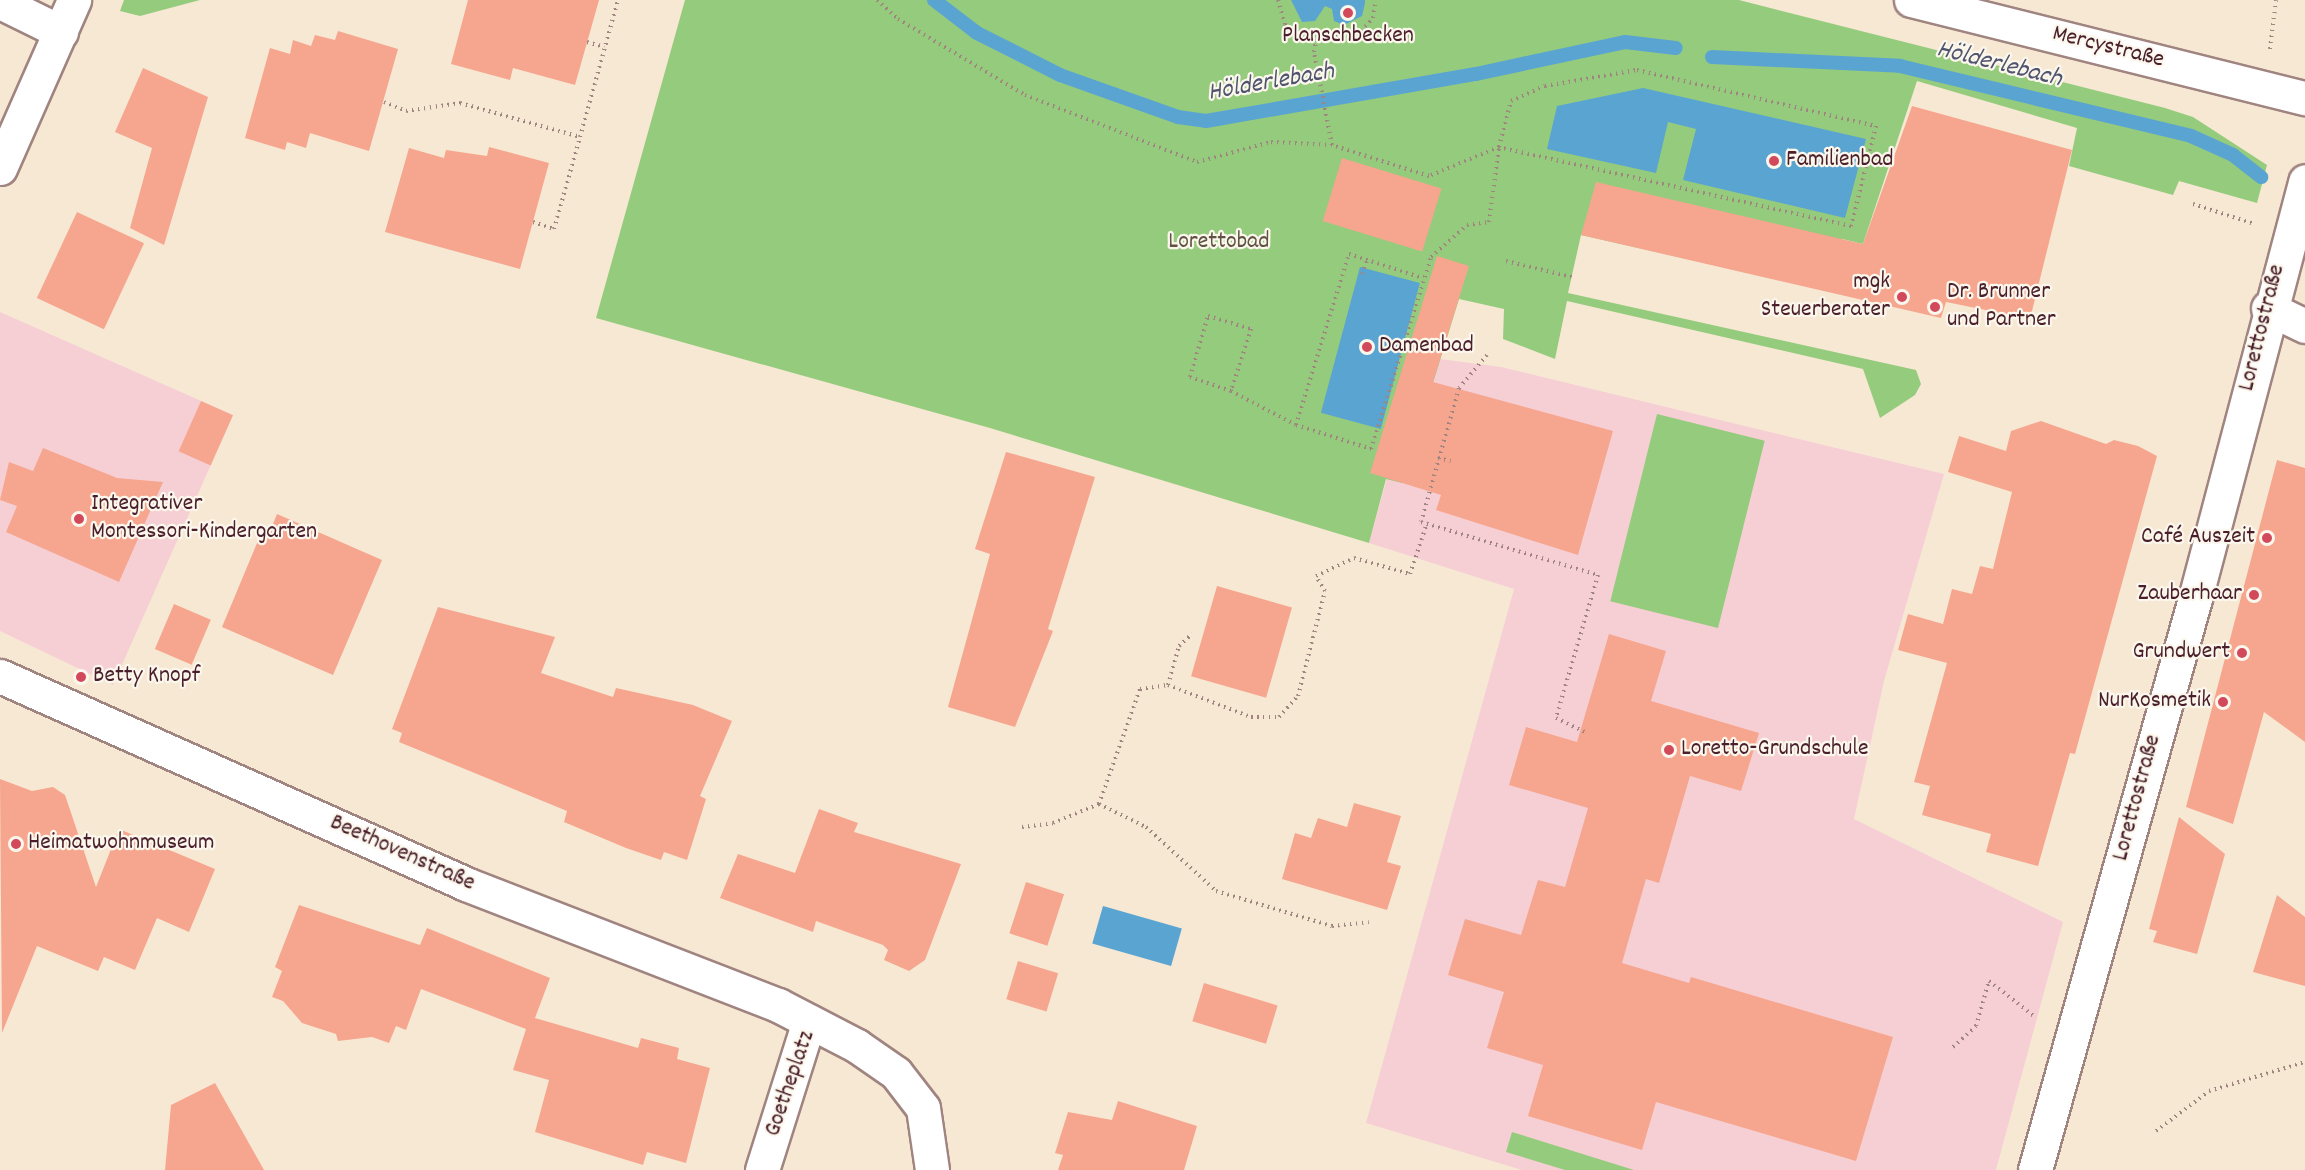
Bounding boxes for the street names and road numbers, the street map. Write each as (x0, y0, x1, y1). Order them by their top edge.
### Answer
street label: Mercystraße (2049, 20, 2167, 76)
street label: Lorettostraße (2233, 262, 2293, 394)
street label: Lorettostraße (2107, 732, 2169, 864)
street label: Beethovenstraße (325, 809, 479, 899)
street label: Goetheplatz (760, 1027, 822, 1141)

